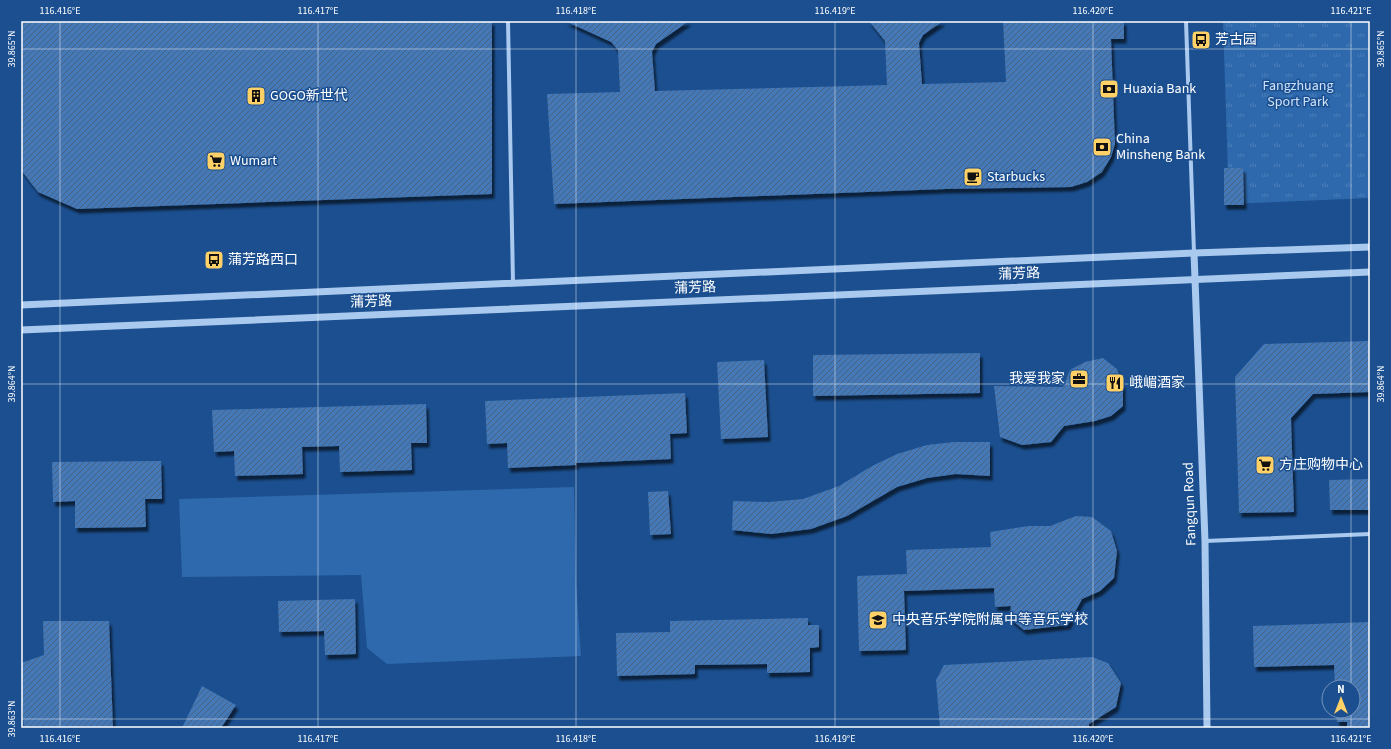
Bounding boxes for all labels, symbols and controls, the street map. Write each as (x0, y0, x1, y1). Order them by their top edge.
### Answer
text: 116.416°E (40, 4, 80, 18)
text: 116.417°E (298, 4, 338, 18)
text: 116.418°E (556, 4, 596, 18)
text: 116.419°E (815, 4, 855, 18)
text: 116.420°E (1073, 4, 1113, 18)
text: 116.421°E (1331, 4, 1371, 18)
bus stop icon: 芳古园 (1190, 29, 1212, 51)
text: 39.865°N (5, 30, 19, 68)
place label: 芳古园 (1215, 30, 1257, 50)
text: 39.865°N (1374, 30, 1388, 68)
park label: Fangzhuang Sport Park (1263, 76, 1333, 112)
bank icon: Huaxia Bank (1098, 78, 1120, 100)
place label: Huaxia Bank (1123, 79, 1196, 99)
building icon: GOGO新世代 (245, 85, 267, 107)
place label: GOGO新世代 (270, 86, 348, 106)
place label: China Minsheng Bank (1116, 129, 1205, 165)
bank icon: China Minsheng Bank (1091, 136, 1113, 158)
supermarket icon: Wumart (205, 150, 227, 172)
place label: Wumart (230, 151, 277, 171)
cafe icon: Starbucks (962, 166, 984, 188)
place label: Starbucks (987, 167, 1045, 187)
bus stop icon: 蒲芳路西口 (203, 249, 225, 271)
place label: 蒲芳路西口 (228, 250, 298, 270)
street label: 蒲芳路 (998, 263, 1040, 285)
street label: 蒲芳路 (674, 277, 716, 299)
street label: 蒲芳路 (350, 291, 392, 313)
text: 39.864°N (5, 365, 19, 403)
text: 39.864°N (1374, 365, 1388, 403)
office icon: 我爱我家 (1068, 368, 1090, 390)
place label: 我爱我家 (1009, 369, 1065, 389)
restaurant icon: 峨嵋酒家 (1104, 372, 1126, 394)
place label: 峨嵋酒家 (1129, 373, 1185, 393)
supermarket icon: 方庄购物中心 (1254, 454, 1276, 476)
place label: 方庄购物中心 (1279, 455, 1363, 475)
street label: Fangqun Road (1179, 462, 1201, 546)
school or university icon: 中央音乐学院附属中等音乐学校 (867, 609, 889, 631)
place label: 中央音乐学院附属中等音乐学校 (892, 610, 1088, 630)
north arrow (1321, 679, 1361, 719)
text: N (1337, 682, 1345, 697)
text: 39.863°N (5, 700, 19, 738)
text: 116.416°E (40, 732, 80, 746)
text: 116.417°E (298, 732, 338, 746)
text: 116.418°E (556, 732, 596, 746)
text: 116.419°E (815, 732, 855, 746)
text: 116.420°E (1073, 732, 1113, 746)
text: 116.421°E (1331, 732, 1371, 746)

